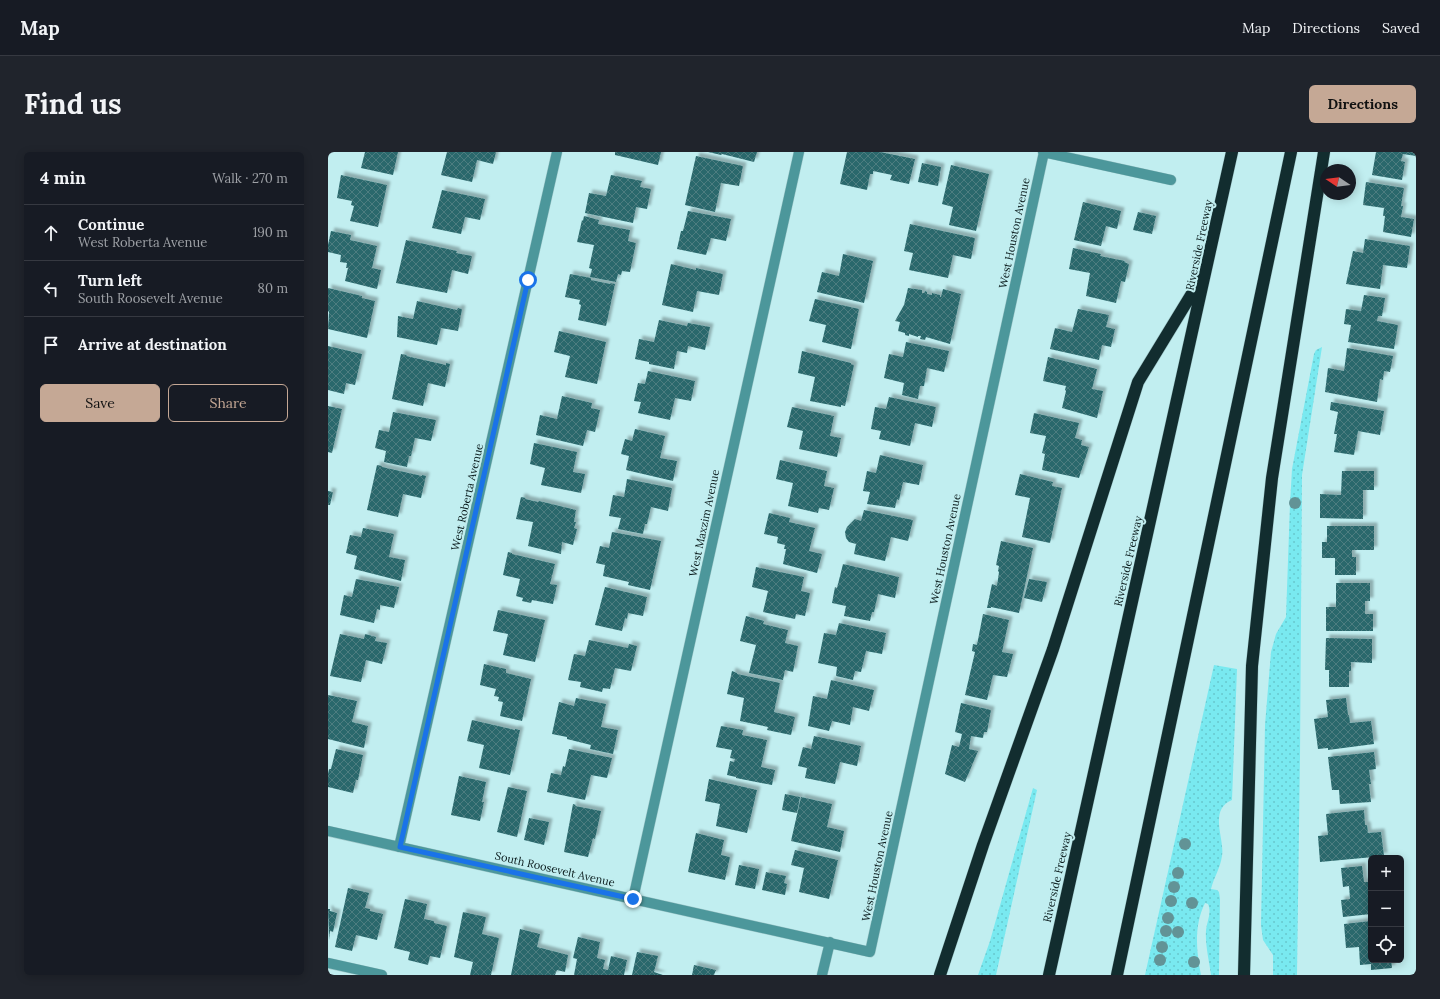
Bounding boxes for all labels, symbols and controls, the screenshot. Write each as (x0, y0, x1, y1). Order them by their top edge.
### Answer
text: Map (20, 16, 60, 40)
text: Map (1242, 19, 1270, 37)
text: Directions (1292, 19, 1360, 37)
text: Saved (1382, 19, 1420, 37)
button: Directions (1309, 85, 1416, 123)
text: Find us (24, 86, 122, 122)
north arrow (1320, 164, 1356, 200)
text: 4 min (40, 167, 86, 189)
text: Walk · 270 m (212, 170, 288, 187)
street label: West Houston Avenue (995, 176, 1033, 290)
street label: Riverside Freeway (1183, 198, 1215, 292)
text: Continue (78, 215, 144, 234)
icon: ahead (40, 222, 62, 244)
text: 190 m (253, 224, 288, 241)
text: West Roberta Avenue (78, 234, 207, 251)
text: Turn left (78, 271, 142, 290)
route start (519, 271, 537, 289)
icon: left (40, 278, 62, 300)
text: 80 m (258, 280, 288, 297)
text: South Roosevelt Avenue (78, 290, 223, 307)
icon: arrive (40, 334, 62, 356)
text: Arrive at destination (78, 335, 227, 354)
button: Save (40, 384, 160, 422)
button: Share (168, 384, 288, 422)
street label: West Roberta Avenue (448, 442, 486, 552)
street label: West Maxzim Avenue (686, 468, 722, 578)
street label: West Houston Avenue (926, 492, 964, 606)
street label: Riverside Freeway (1111, 514, 1145, 608)
street label: West Houston Avenue (858, 809, 896, 923)
street label: Riverside Freeway (1040, 830, 1074, 924)
street label: South Roosevelt Avenue (494, 848, 616, 890)
map controls (1368, 855, 1404, 963)
button: + (1368, 855, 1404, 891)
route end (624, 890, 642, 908)
button: − (1368, 891, 1404, 927)
button: locate (1368, 927, 1404, 963)

